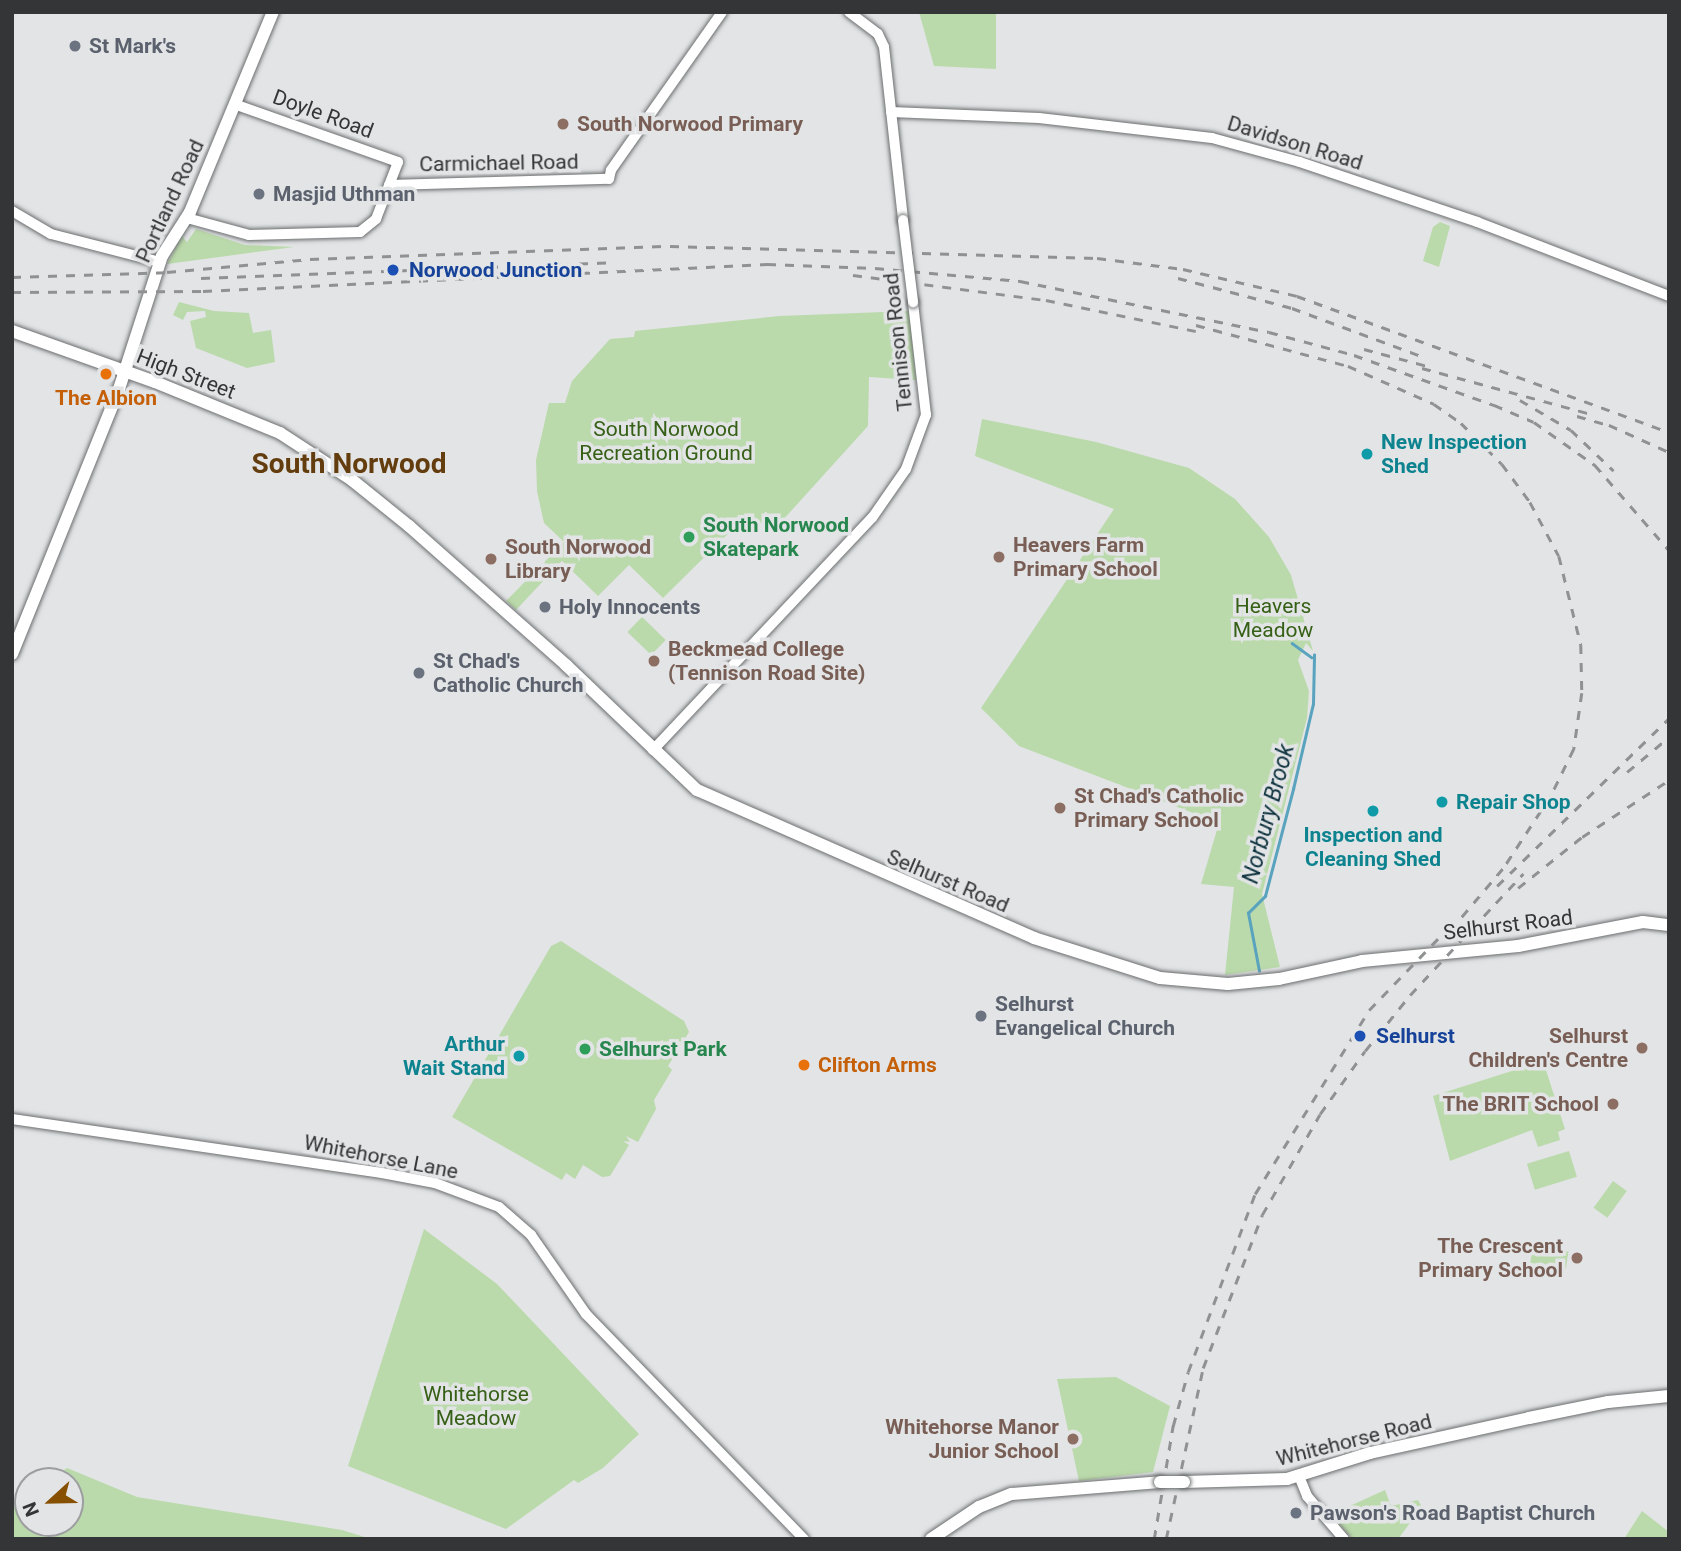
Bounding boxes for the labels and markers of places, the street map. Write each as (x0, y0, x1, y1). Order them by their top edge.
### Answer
place label: St Mark's (89, 33, 176, 59)
marker: St Mark's (67, 38, 83, 54)
place label: South Norwood Primary (577, 111, 803, 137)
marker: South Norwood Primary (555, 116, 571, 132)
place label: Masjid Uthman (273, 181, 415, 207)
marker: Masjid Uthman (251, 186, 267, 202)
place label: Norwood Junction (409, 257, 582, 283)
marker: Norwood Junction (383, 260, 403, 280)
marker: The Albion (98, 366, 114, 382)
place label: The Albion (55, 385, 157, 411)
place label: New Inspection Shed (1381, 429, 1527, 479)
marker: New Inspection Shed (1359, 446, 1375, 462)
place label: South Norwood Skatepark (703, 512, 849, 562)
marker: South Norwood Skatepark (681, 529, 697, 545)
place label: Heavers Farm Primary School (1013, 532, 1158, 582)
place label: South Norwood Library (505, 534, 651, 584)
marker: Heavers Farm Primary School (991, 549, 1007, 565)
marker: South Norwood Library (483, 551, 499, 567)
place label: Holy Innocents (559, 594, 701, 620)
marker: Holy Innocents (537, 599, 553, 615)
place label: Beckmead College (Tennison Road Site) (668, 636, 865, 686)
place label: St Chad's Catholic Church (433, 648, 583, 698)
marker: Beckmead College (Tennison Road Site) (646, 653, 662, 669)
marker: St Chad's Catholic Church (411, 665, 427, 681)
place label: St Chad's Catholic Primary School (1074, 783, 1244, 833)
place label: Repair Shop (1456, 789, 1571, 815)
marker: Repair Shop (1434, 794, 1450, 810)
marker: St Chad's Catholic Primary School (1052, 800, 1068, 816)
marker: Inspection and Cleaning Shed (1365, 803, 1381, 819)
place label: Inspection and Cleaning Shed (1303, 822, 1443, 872)
place label: Selhurst Evangelical Church (995, 991, 1175, 1041)
marker: Selhurst Evangelical Church (973, 1008, 989, 1024)
place label: Selhurst (1376, 1023, 1455, 1049)
place label: Selhurst Children's Centre (1469, 1023, 1628, 1073)
marker: Selhurst (1350, 1026, 1370, 1046)
place label: Arthur Wait Stand (403, 1031, 505, 1081)
place label: Selhurst Park (599, 1036, 727, 1062)
marker: Selhurst Children's Centre (1634, 1040, 1650, 1056)
marker: Selhurst Park (577, 1041, 593, 1057)
marker: Arthur Wait Stand (511, 1048, 527, 1064)
place label: Clifton Arms (818, 1052, 937, 1078)
marker: Clifton Arms (796, 1057, 812, 1073)
place label: The BRIT School (1442, 1091, 1599, 1117)
marker: The BRIT School (1605, 1096, 1621, 1112)
place label: The Crescent Primary School (1418, 1233, 1563, 1283)
marker: The Crescent Primary School (1569, 1250, 1585, 1266)
place label: Whitehorse Manor Junior School (885, 1414, 1059, 1464)
marker: Whitehorse Manor Junior School (1065, 1431, 1081, 1447)
place label: Pawson's Road Baptist Church (1310, 1500, 1595, 1526)
marker: Pawson's Road Baptist Church (1288, 1505, 1304, 1521)

